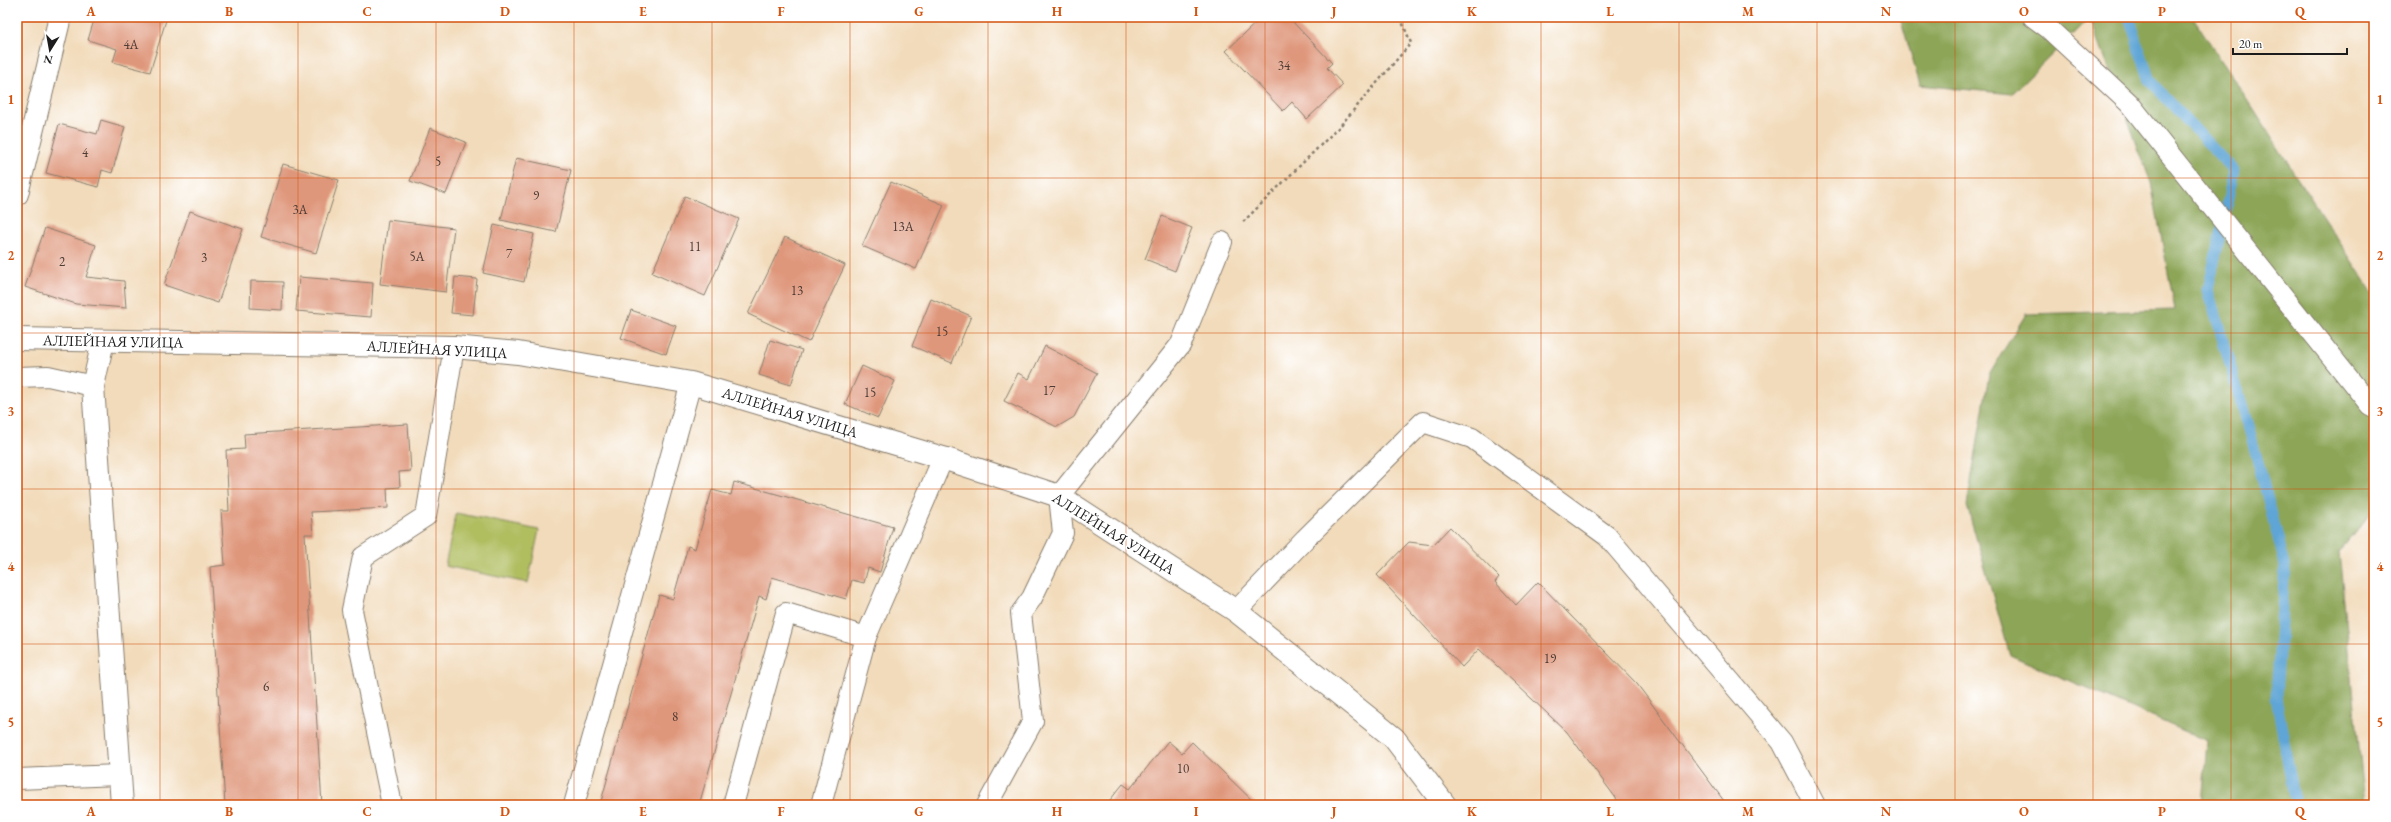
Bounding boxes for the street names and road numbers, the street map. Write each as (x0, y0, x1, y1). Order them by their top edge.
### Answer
street label: АЛЛЕЙНАЯ УЛИЦА (41, 330, 184, 352)
street label: АЛЛЕЙНАЯ УЛИЦА (365, 336, 509, 362)
street label: АЛЛЕЙНАЯ УЛИЦА (719, 382, 861, 442)
street label: АЛЛЕЙНАЯ УЛИЦА (1048, 487, 1179, 579)

